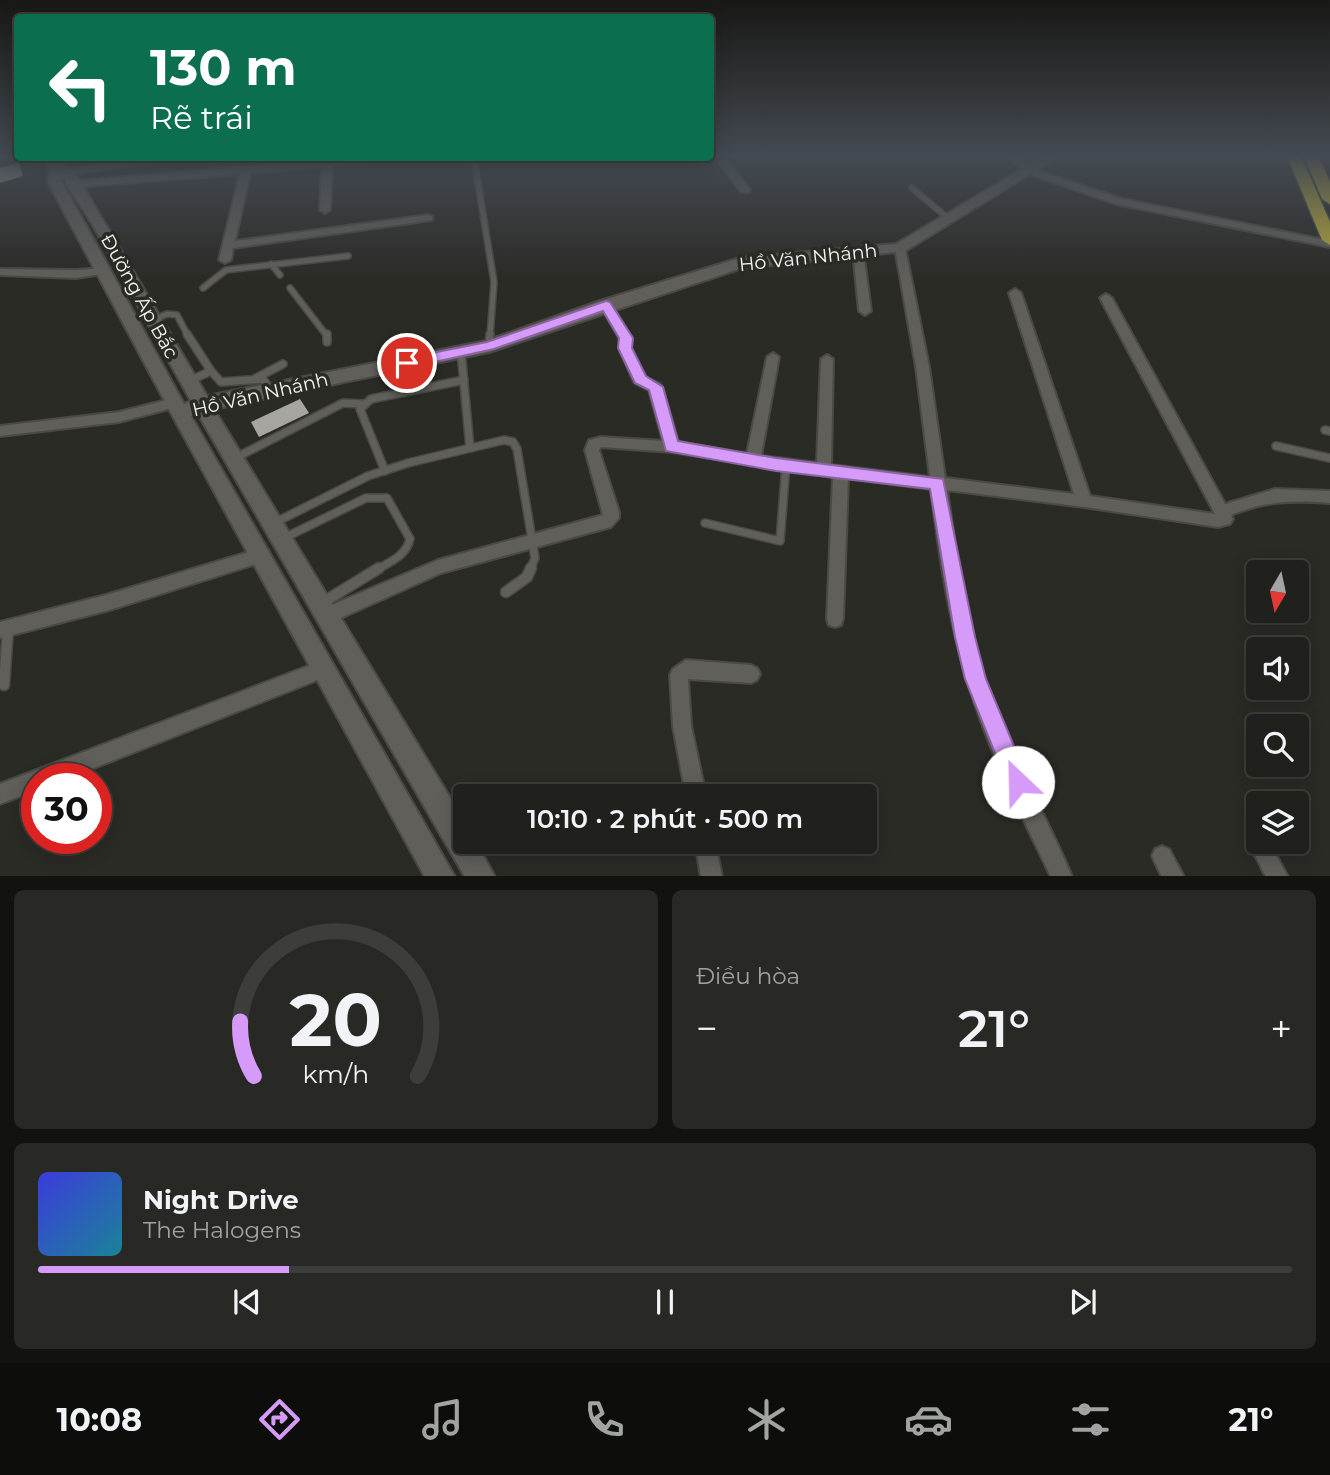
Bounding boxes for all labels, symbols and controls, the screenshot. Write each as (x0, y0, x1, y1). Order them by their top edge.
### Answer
text: 130 m (150, 38, 297, 97)
icon: left (35, 42, 126, 133)
text: Rẽ trái (150, 98, 253, 137)
street label: Đường Ấp Bắc (96, 230, 183, 363)
street label: Hồ Văn Nhánh (738, 239, 878, 276)
pin (377, 333, 437, 393)
icon: arrive (388, 344, 426, 382)
street label: Hồ Văn Nhánh (190, 368, 330, 421)
north arrow (1246, 560, 1309, 623)
map controls (1246, 560, 1309, 854)
button: sound (1246, 637, 1309, 700)
button: search (1246, 714, 1309, 777)
position arrow (981, 745, 1055, 819)
speed limit sign: 30 (21, 763, 112, 854)
button: layers (1246, 791, 1309, 854)
text: 10:10 · 2 phút · 500 m (527, 803, 803, 835)
text: Điều hòa (696, 962, 800, 990)
text: 20 (290, 976, 382, 1064)
text: 21° (958, 997, 1030, 1060)
text: − (696, 1005, 718, 1052)
text: + (1270, 1005, 1292, 1052)
text: km/h (303, 1058, 369, 1088)
text: Night Drive (143, 1184, 299, 1216)
text: The Halogens (143, 1216, 301, 1244)
icon: previous (228, 1283, 266, 1321)
icon: pause (646, 1283, 684, 1321)
icon: next (1064, 1283, 1102, 1321)
icon: directions (255, 1395, 304, 1444)
icon: music (418, 1395, 467, 1444)
icon: phone (580, 1395, 629, 1444)
icon: climate (742, 1395, 791, 1444)
icon: car (904, 1395, 953, 1444)
icon: filters (1066, 1395, 1115, 1444)
text: 10:08 (57, 1400, 142, 1439)
text: 21° (1229, 1400, 1273, 1439)

